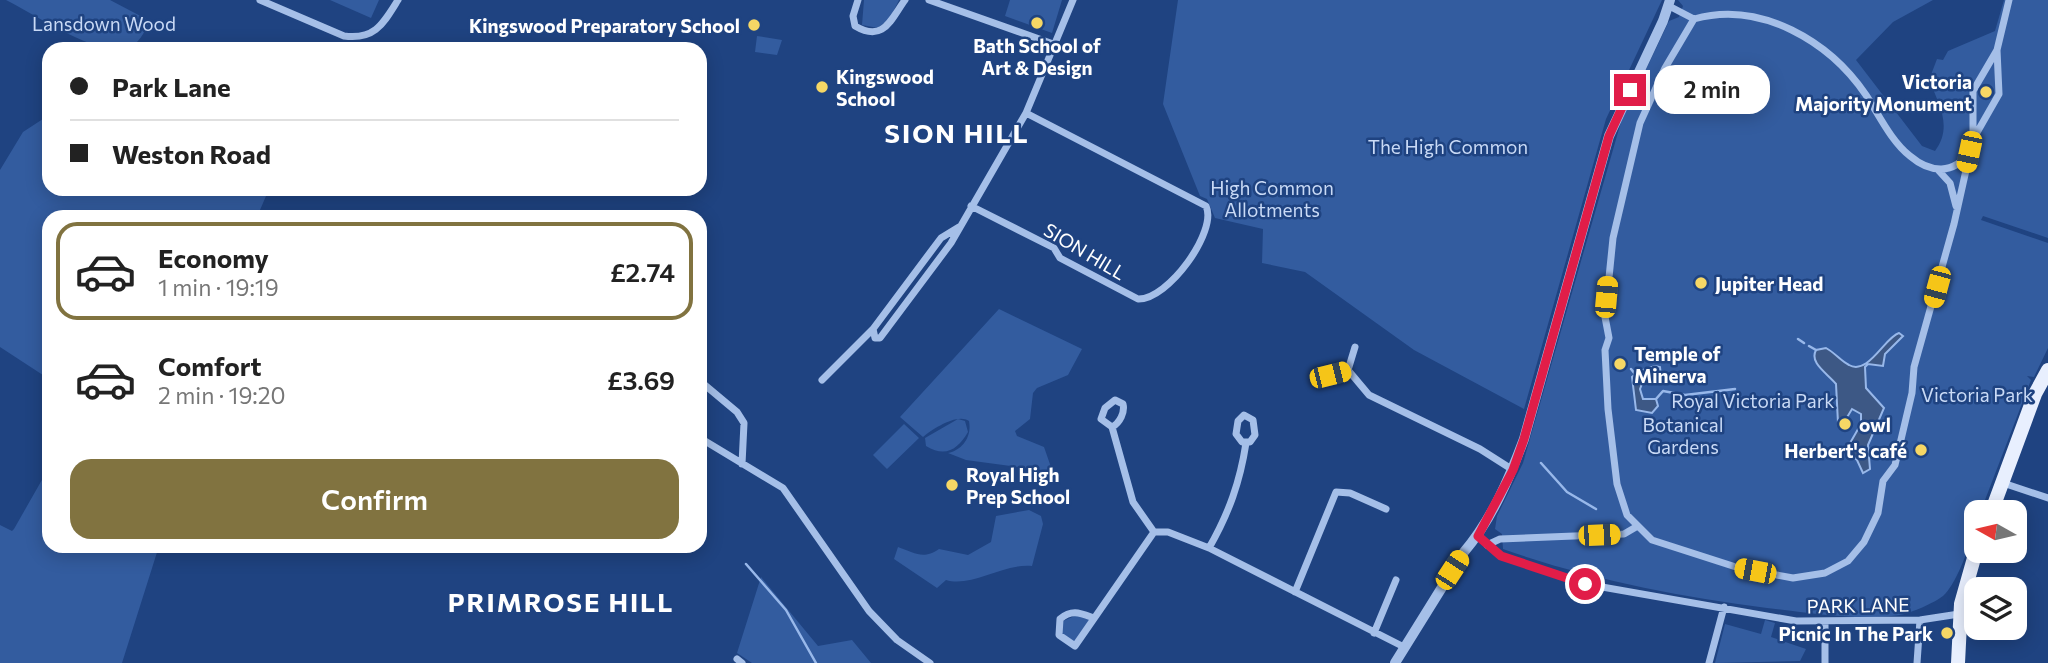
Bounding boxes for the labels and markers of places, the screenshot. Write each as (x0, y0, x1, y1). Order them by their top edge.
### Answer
place label: Kingswood Preparatory School (469, 14, 740, 37)
marker: Bath School of Art & Design (1029, 15, 1045, 31)
marker: Kingswood Preparatory School (746, 17, 762, 33)
place label: Bath School of Art & Design (973, 34, 1101, 79)
place label: Kingswood School (836, 65, 934, 110)
place label: Victoria Majority Monument (1795, 70, 1972, 115)
marker: Kingswood School (814, 79, 830, 95)
marker: Victoria Majority Monument (1978, 84, 1994, 100)
place label: Jupiter Head (1715, 272, 1823, 295)
marker: Jupiter Head (1693, 275, 1709, 291)
place label: Temple of Minerva (1634, 342, 1721, 387)
marker: Temple of Minerva (1612, 356, 1628, 372)
place label: owl (1859, 413, 1891, 436)
marker: owl (1837, 416, 1853, 432)
place label: Herbert's café (1784, 439, 1907, 462)
marker: Herbert's café (1913, 442, 1929, 458)
place label: Royal High Prep School (966, 463, 1070, 508)
marker: Royal High Prep School (944, 477, 960, 493)
place label: Picnic In The Park (1778, 622, 1933, 645)
marker: Picnic In The Park (1939, 625, 1955, 641)

